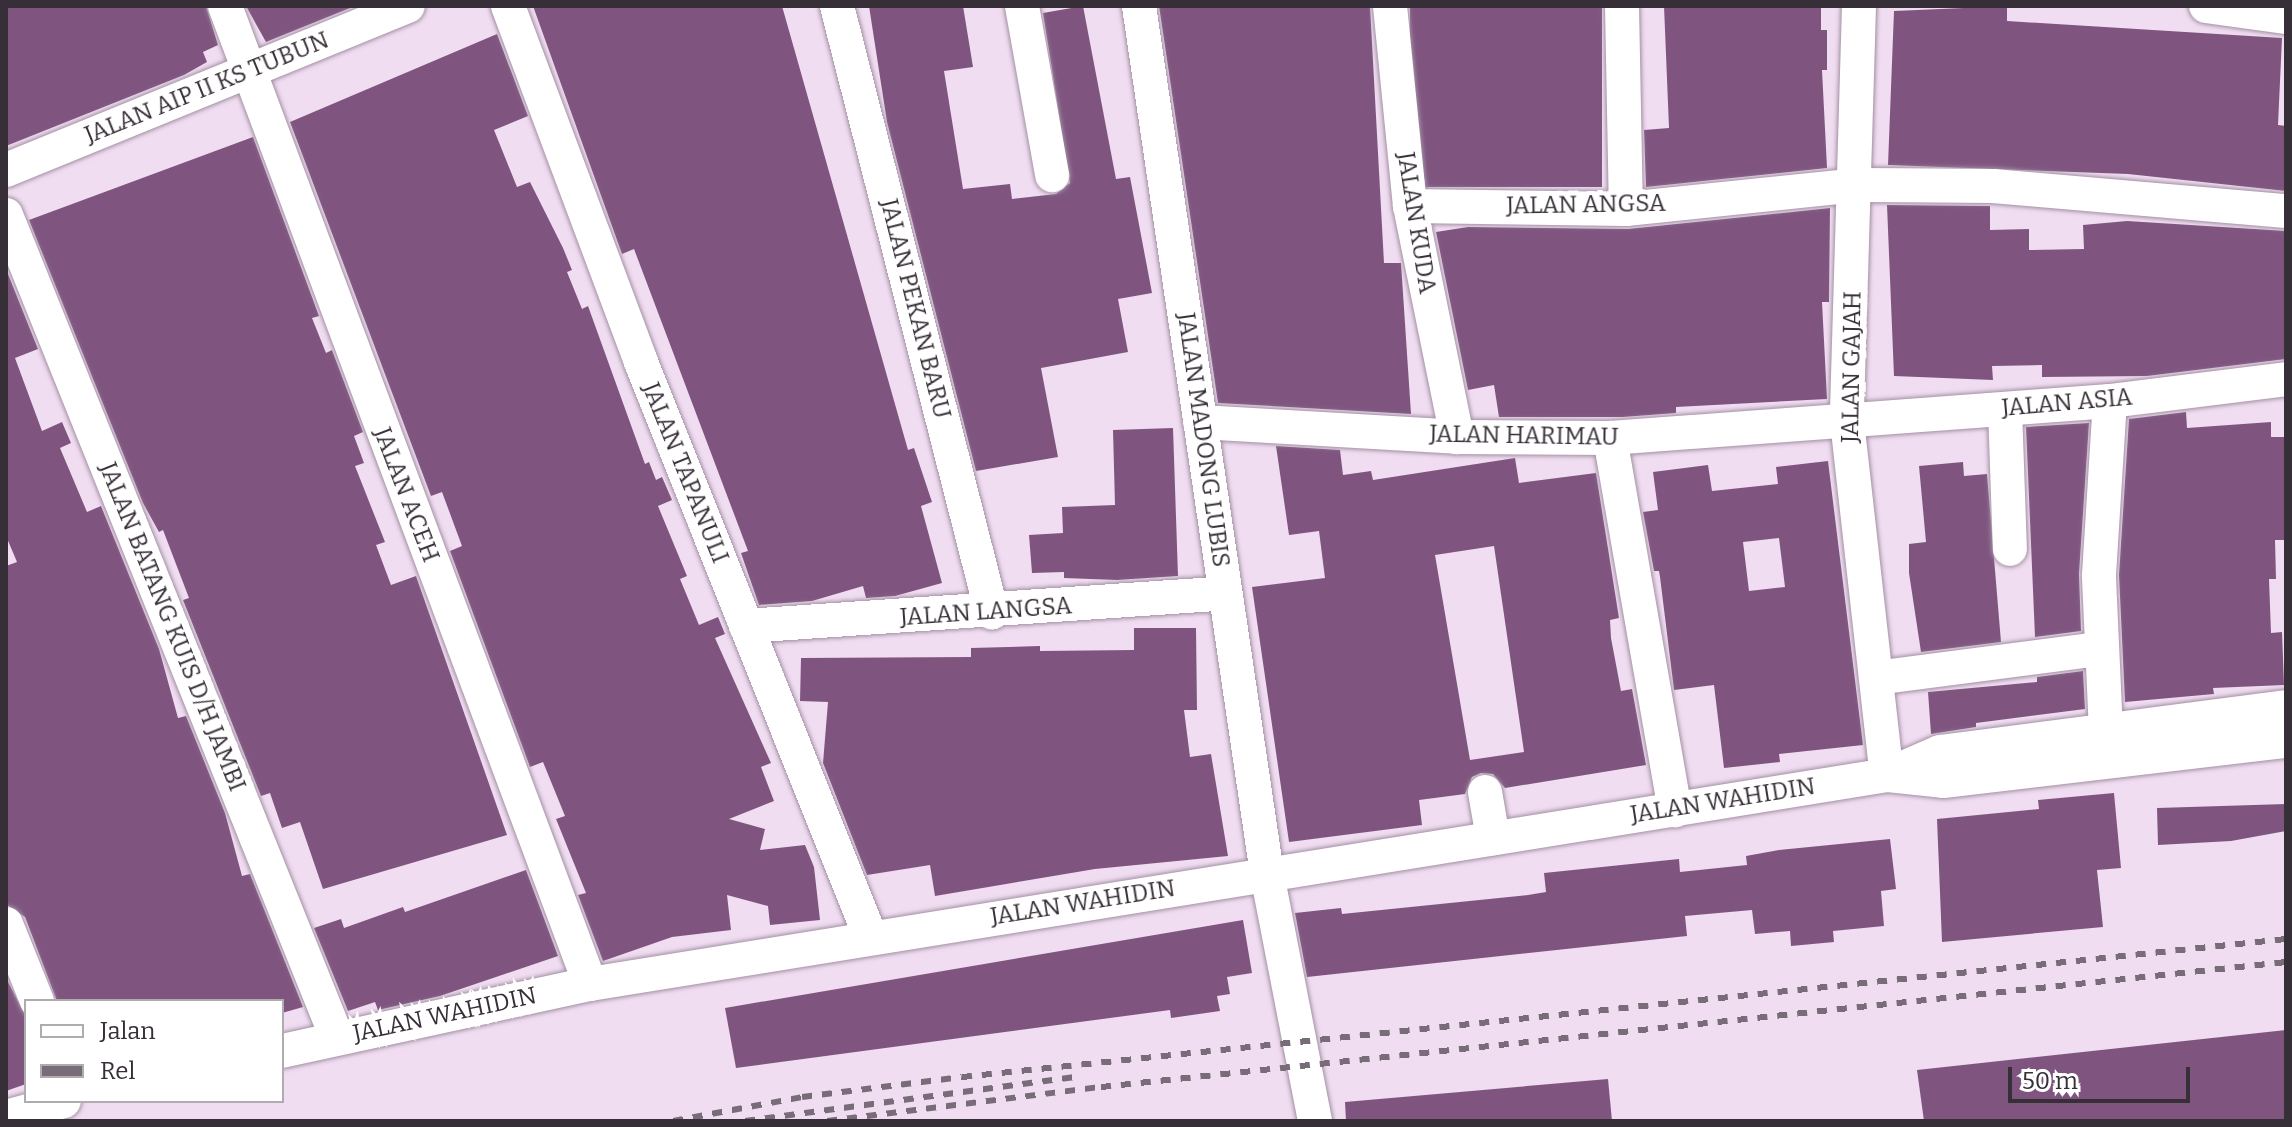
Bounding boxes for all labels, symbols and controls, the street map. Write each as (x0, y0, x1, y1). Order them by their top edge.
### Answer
street label: JALAN AIP II KS TUBUN (81, 26, 333, 150)
street label: JALAN KUDA (1391, 150, 1441, 296)
street label: JALAN ANGSA (1506, 189, 1666, 221)
street label: JALAN PEKAN BARU (874, 196, 956, 422)
street label: JALAN GAJAH (1836, 291, 1868, 443)
street label: JALAN MADONG LUBIS (1171, 311, 1235, 569)
street label: JALAN TAPANULI (636, 379, 734, 567)
street label: JALAN ASIA (2000, 383, 2134, 423)
street label: JALAN HARIMAU (1429, 420, 1619, 452)
street label: JALAN ACEH (367, 424, 445, 566)
street label: JALAN BATANG KUIS D/H JAMBI (93, 458, 251, 796)
street label: JALAN LANGSA (899, 592, 1073, 632)
street label: JALAN WAHIDIN (1628, 772, 1818, 830)
street label: JALAN WAHIDIN (988, 874, 1178, 932)
street label: JALAN WAHIDIN (351, 981, 539, 1049)
legend (24, 999, 284, 1103)
text: Jalan (100, 1017, 155, 1045)
scale bar (2012, 1051, 2194, 1101)
text: Rel (100, 1057, 135, 1085)
text: 50 m (2022, 1067, 2078, 1095)

